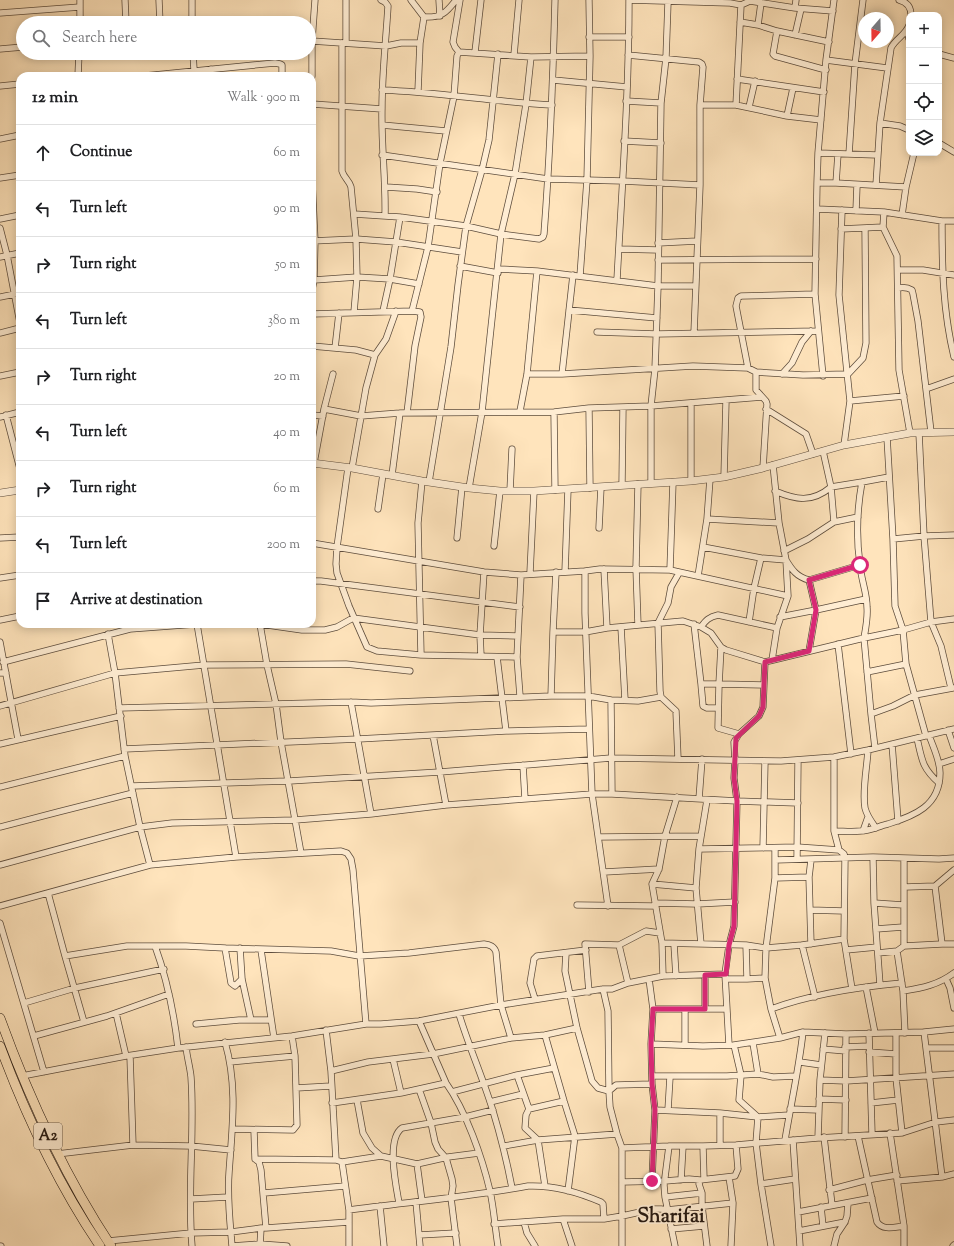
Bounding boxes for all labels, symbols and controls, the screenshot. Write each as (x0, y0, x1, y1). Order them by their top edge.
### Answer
north arrow (858, 12, 894, 48)
map controls (906, 12, 942, 156)
button: + (906, 12, 942, 48)
search box (16, 16, 316, 60)
icon: search (30, 27, 52, 49)
text: Search here (62, 28, 137, 49)
button: − (906, 48, 942, 84)
button: locate (906, 84, 942, 120)
text: 12 min (32, 86, 78, 110)
text: Walk · 900 m (227, 89, 300, 107)
button: layers (906, 120, 942, 156)
icon: ahead (32, 142, 54, 164)
text: Continue (70, 142, 132, 163)
text: 60 m (273, 144, 300, 162)
icon: left (32, 198, 54, 220)
text: Turn left (70, 198, 127, 219)
text: 90 m (273, 200, 300, 218)
icon: right (32, 254, 54, 276)
text: Turn right (70, 254, 136, 275)
text: 50 m (275, 256, 300, 274)
icon: left (32, 310, 54, 332)
text: Turn left (70, 310, 127, 331)
text: 380 m (268, 312, 300, 330)
icon: right (32, 366, 54, 388)
text: Turn right (70, 366, 136, 387)
text: 20 m (274, 368, 300, 386)
icon: left (32, 422, 54, 444)
text: Turn left (70, 422, 127, 443)
text: 40 m (273, 424, 300, 442)
icon: right (32, 478, 54, 500)
text: Turn right (70, 478, 136, 499)
text: 60 m (273, 480, 300, 498)
icon: left (32, 534, 54, 556)
text: Turn left (70, 534, 127, 555)
text: 200 m (267, 536, 300, 554)
route start (851, 556, 869, 574)
icon: arrive (32, 590, 54, 612)
text: Arrive at destination (70, 590, 203, 611)
road number: A2 (34, 1123, 62, 1149)
route end (643, 1172, 661, 1190)
district label: Sharifai (637, 1203, 705, 1232)

